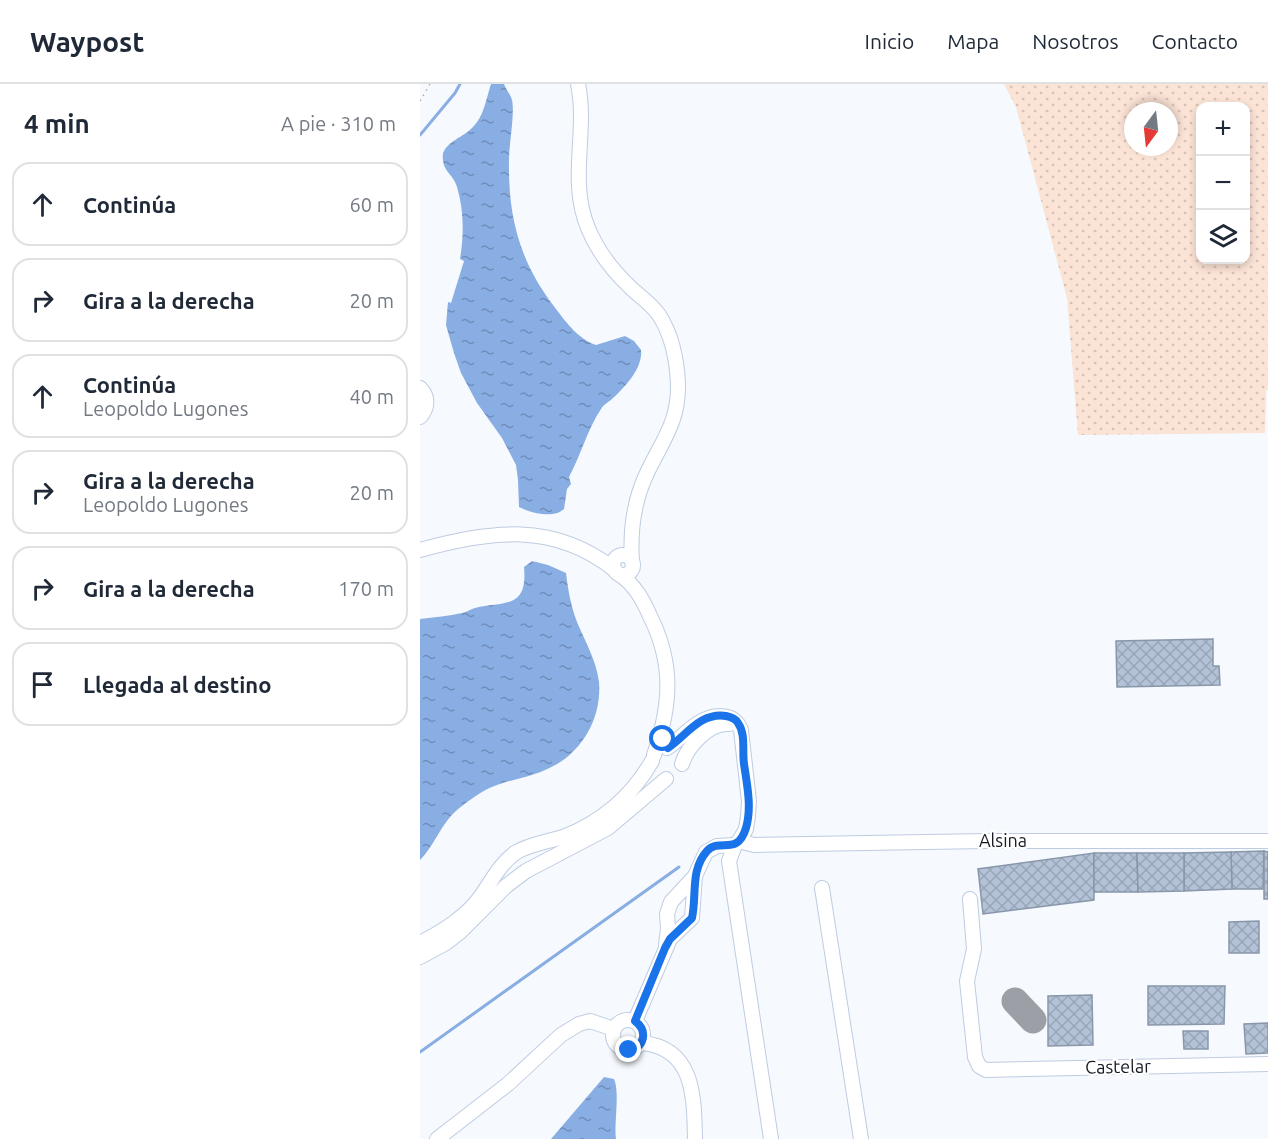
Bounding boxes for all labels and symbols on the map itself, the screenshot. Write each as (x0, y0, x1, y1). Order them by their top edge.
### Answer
north arrow (1124, 102, 1178, 156)
route start (649, 725, 675, 751)
street label: Alsina (979, 830, 1027, 850)
route end (615, 1036, 641, 1062)
street label: Castelar (1085, 1055, 1151, 1077)

